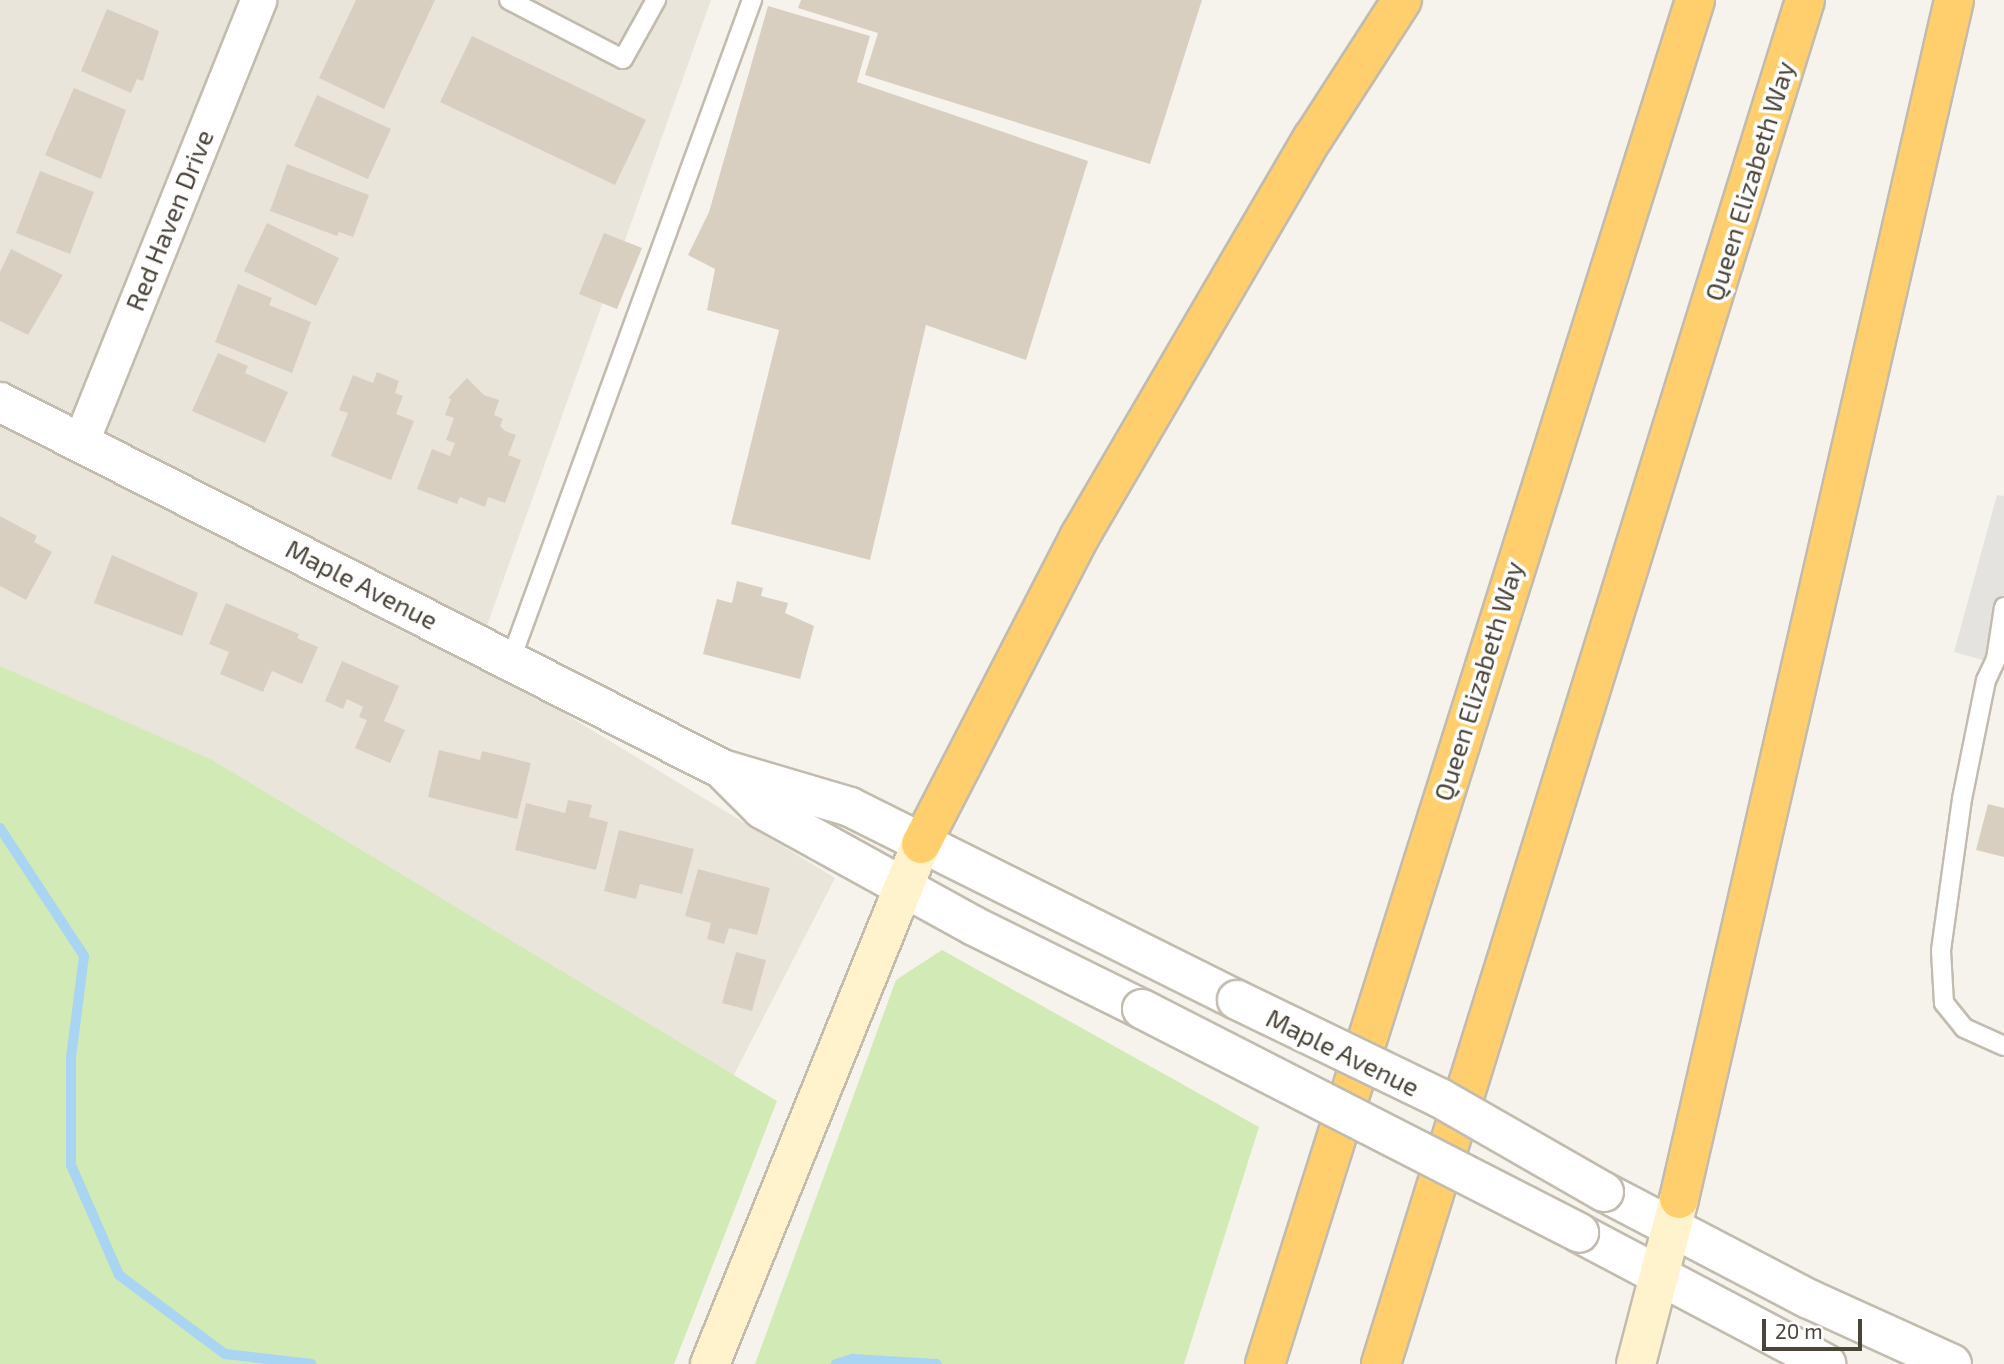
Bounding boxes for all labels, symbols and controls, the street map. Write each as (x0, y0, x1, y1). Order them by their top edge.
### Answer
street label: Queen Elizabeth Way (1698, 57, 1800, 305)
street label: Red Haven Drive (118, 125, 220, 315)
street label: Maple Avenue (281, 532, 443, 636)
street label: Queen Elizabeth Way (1427, 557, 1529, 805)
street label: Maple Avenue (1261, 1001, 1425, 1103)
scale bar (1766, 1304, 1866, 1348)
text: 20 m (1775, 1318, 1823, 1343)

